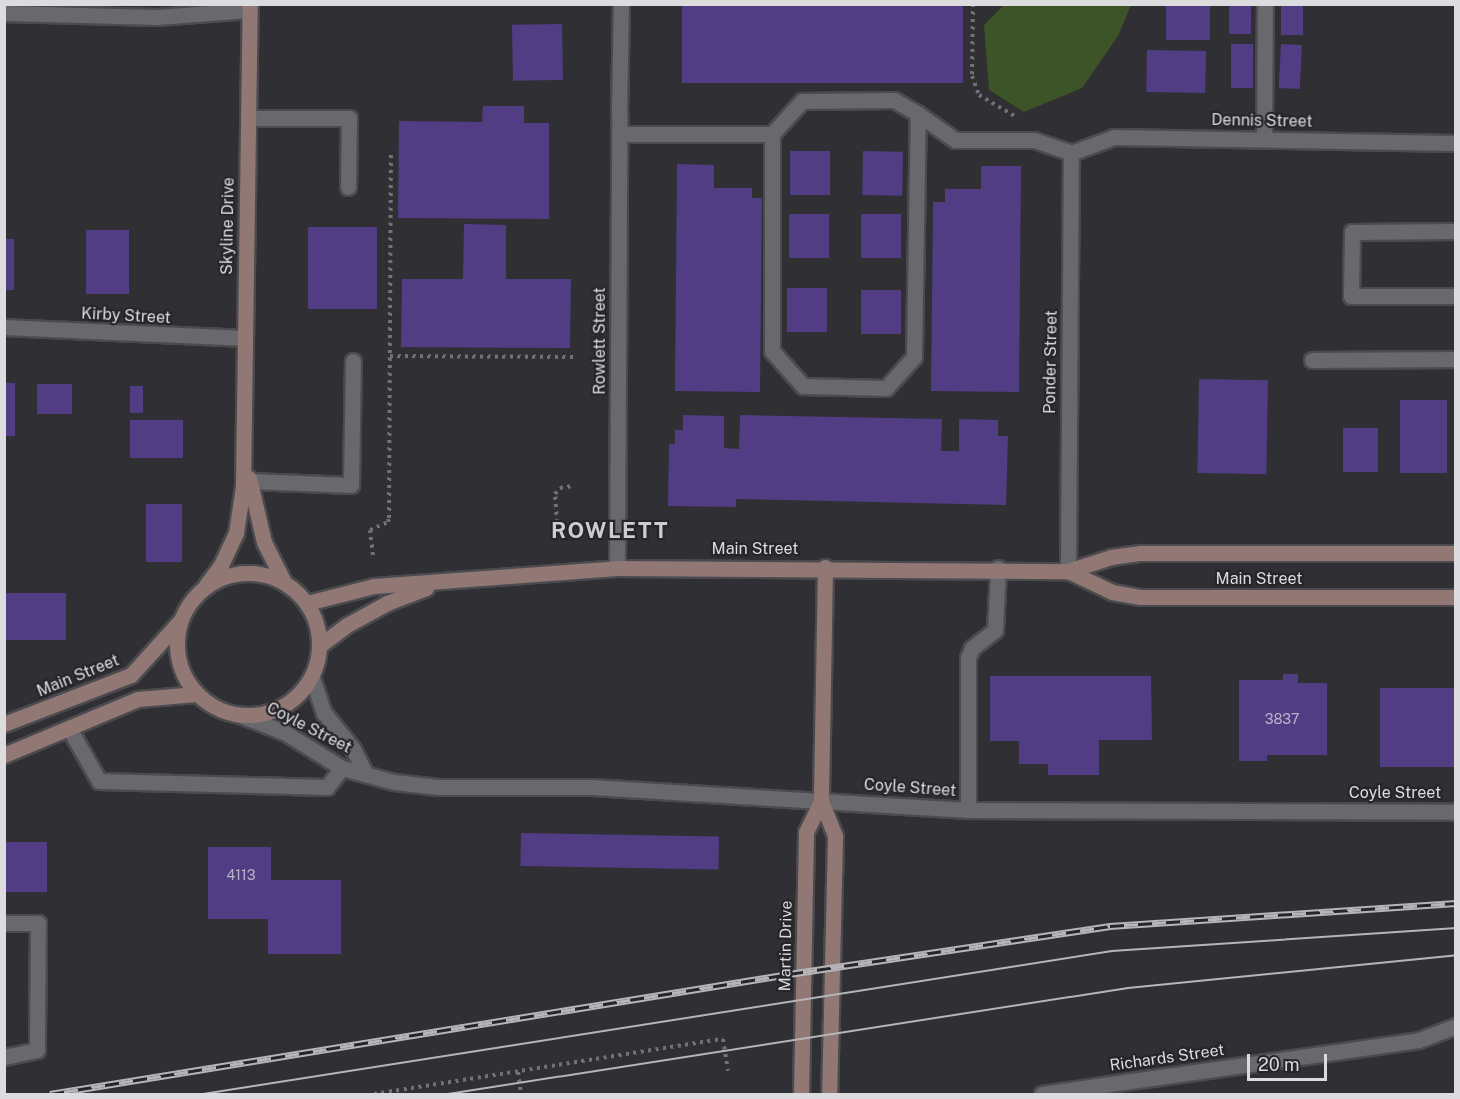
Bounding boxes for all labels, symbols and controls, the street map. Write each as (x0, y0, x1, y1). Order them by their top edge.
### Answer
street label: Dennis Street (1211, 111, 1313, 131)
street label: Skyline Drive (218, 177, 238, 275)
street label: Rowlett Street (590, 287, 610, 395)
street label: Kirby Street (81, 304, 171, 328)
street label: Ponder Street (1040, 310, 1062, 414)
district label: ROWLETT (551, 518, 669, 544)
street label: Main Street (712, 539, 798, 559)
street label: Main Street (1216, 569, 1302, 589)
street label: Main Street (34, 651, 122, 701)
street label: Coyle Street (263, 698, 355, 758)
house number: 3837 (1265, 711, 1299, 727)
street label: Coyle Street (863, 775, 957, 801)
street label: Coyle Street (1349, 783, 1441, 803)
house number: 4113 (226, 867, 256, 883)
street label: Martin Drive (776, 900, 796, 992)
street label: Richards Street (1108, 1040, 1226, 1076)
scale bar (1250, 1042, 1330, 1080)
text: 20 m (1258, 1054, 1300, 1075)

